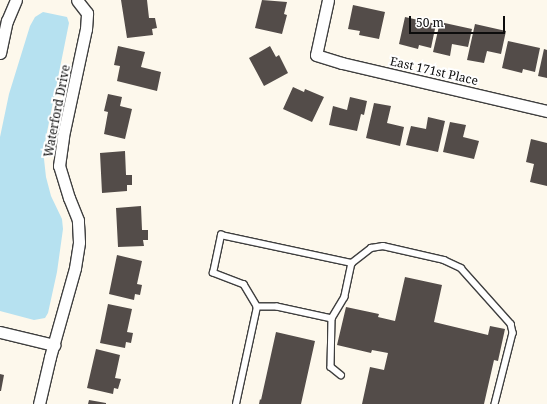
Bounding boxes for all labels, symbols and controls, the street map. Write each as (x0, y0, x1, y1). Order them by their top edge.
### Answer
scale bar (411, 8, 507, 34)
text: 50 m (416, 14, 444, 31)
street label: East 171st Place (389, 54, 479, 88)
street label: Waterford Drive (41, 64, 73, 158)

